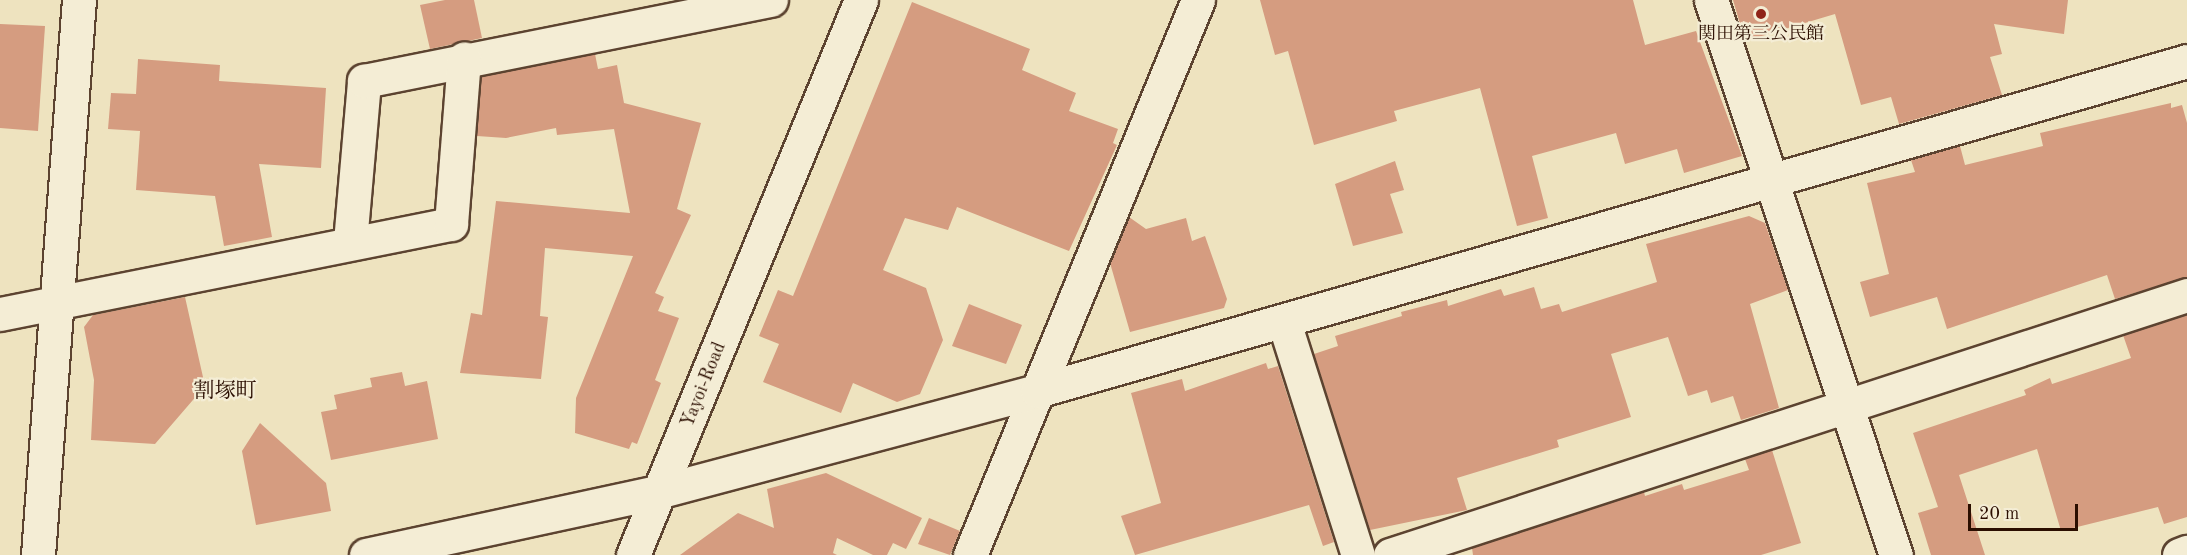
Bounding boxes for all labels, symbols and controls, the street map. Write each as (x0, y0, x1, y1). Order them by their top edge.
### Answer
marker: 関田第三公民館 (1754, 7, 1768, 21)
place label: 関田第三公民館 (1698, 23, 1824, 45)
street label: Yayoi-Road (677, 339, 731, 431)
district label: 割塚町 (194, 379, 256, 405)
scale bar (1971, 492, 2080, 530)
text: 20 m (1979, 505, 2019, 523)

